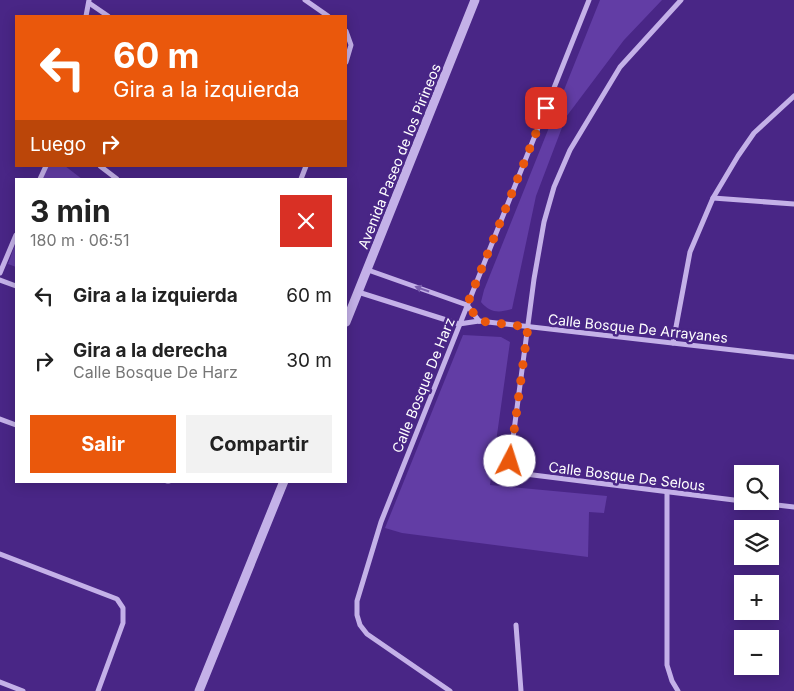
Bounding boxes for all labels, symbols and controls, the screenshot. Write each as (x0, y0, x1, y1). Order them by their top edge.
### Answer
text: 60 m (113, 34, 200, 76)
icon: left (30, 35, 95, 100)
street label: Avenida Paseo de los Pirineos (354, 61, 444, 251)
text: Gira a la izquierda (113, 76, 300, 102)
pin (525, 87, 567, 129)
icon: arrive (532, 94, 560, 122)
icon: right (96, 130, 124, 158)
text: Luego (30, 133, 86, 156)
text: 3 min (30, 193, 111, 229)
button: close (280, 195, 332, 247)
text: 180 m · 06:51 (30, 230, 129, 250)
icon: left (30, 282, 58, 310)
text: Gira a la izquierda (73, 284, 238, 307)
text: 60 m (286, 284, 332, 307)
one-way arrow (414, 284, 429, 292)
street label: Calle Bosque De Arrayanes (547, 310, 729, 346)
street label: Calle Bosque De Harz (388, 315, 458, 455)
text: Gira a la derecha (73, 339, 228, 362)
icon: right (30, 347, 58, 375)
text: 30 m (286, 349, 332, 372)
text: Calle Bosque De Harz (73, 362, 238, 382)
button: Salir (30, 415, 176, 473)
button: Compartir (186, 415, 332, 473)
position arrow (483, 434, 535, 486)
street label: Calle Bosque De Selous (548, 458, 706, 494)
map controls (734, 465, 779, 675)
button: search (734, 465, 779, 510)
button: layers (734, 520, 779, 565)
button: + (734, 575, 779, 620)
button: − (734, 630, 779, 675)

